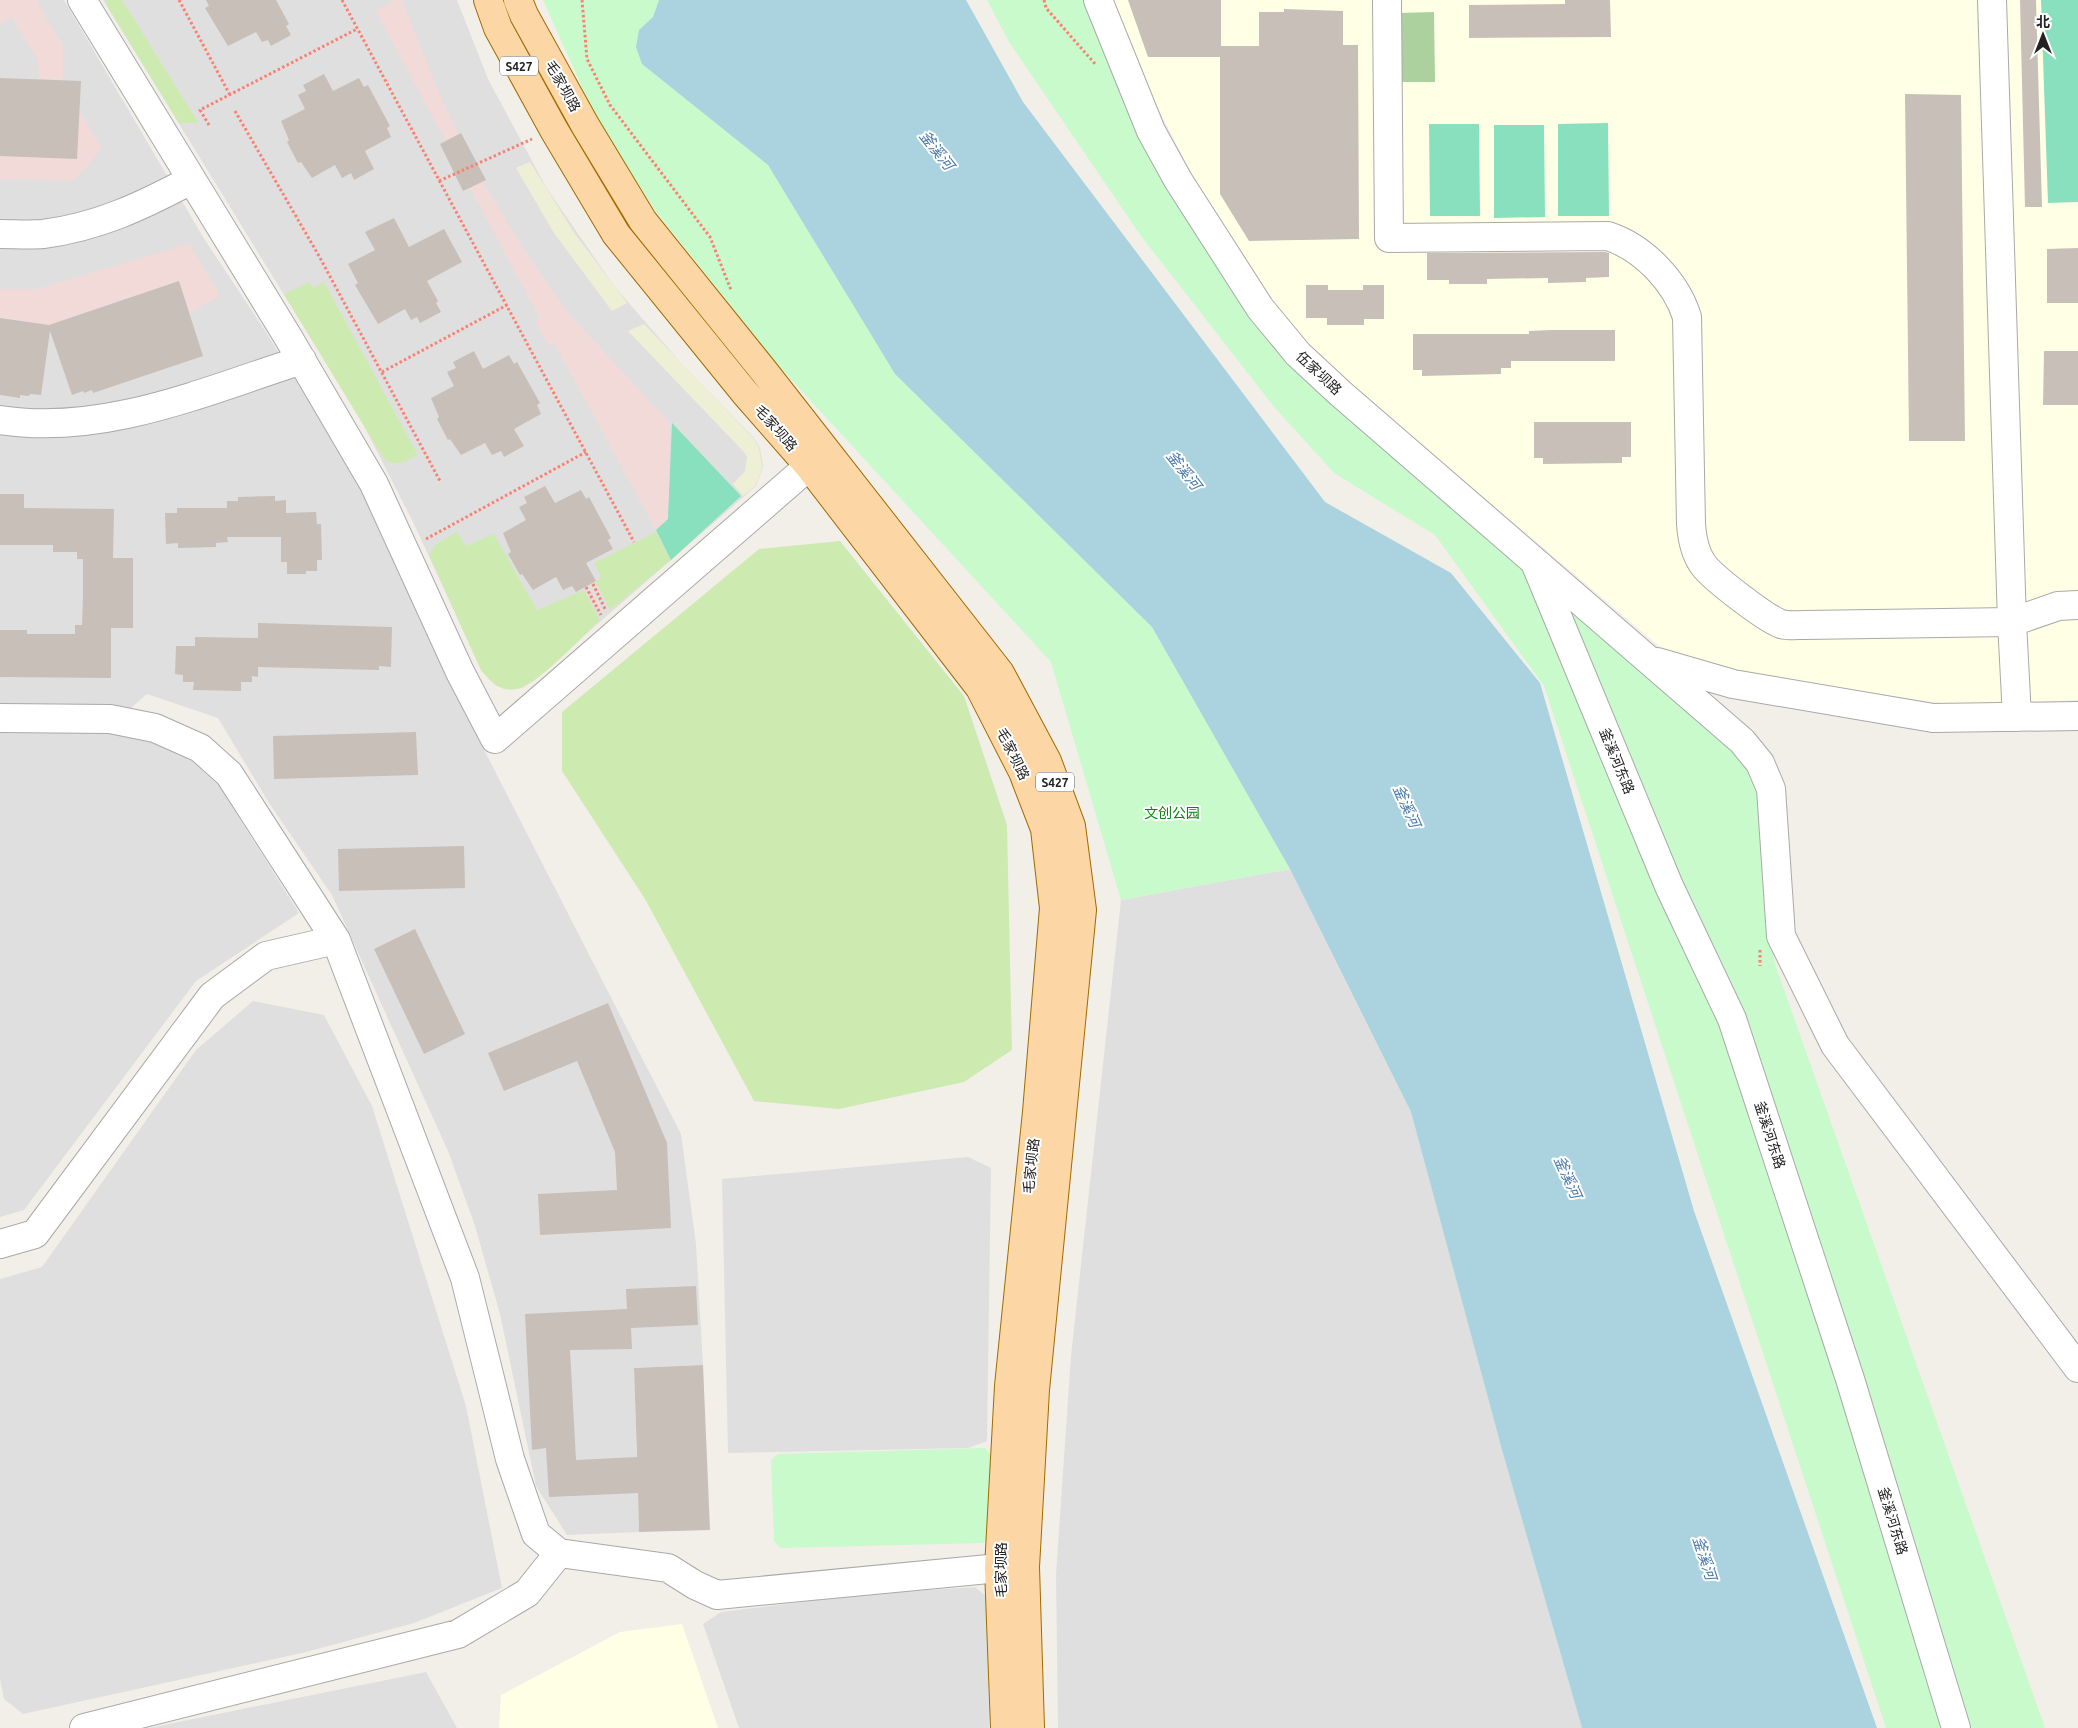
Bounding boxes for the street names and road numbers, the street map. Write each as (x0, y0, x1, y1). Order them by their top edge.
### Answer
road number: S427 (500, 56, 538, 76)
street label: 毛家坝路 (542, 58, 584, 114)
street label: 伍家坝路 (1293, 348, 1345, 398)
street label: 毛家坝路 (752, 402, 800, 454)
street label: 毛家坝路 (994, 725, 1032, 783)
street label: 釜溪河东路 (1596, 726, 1638, 796)
road number: S427 (1036, 772, 1074, 792)
street label: 釜溪河东路 (1752, 1099, 1788, 1171)
street label: 毛家坝路 (1020, 1137, 1042, 1195)
street label: 釜溪河东路 (1875, 1485, 1911, 1557)
street label: 毛家坝路 (993, 1542, 1009, 1598)

